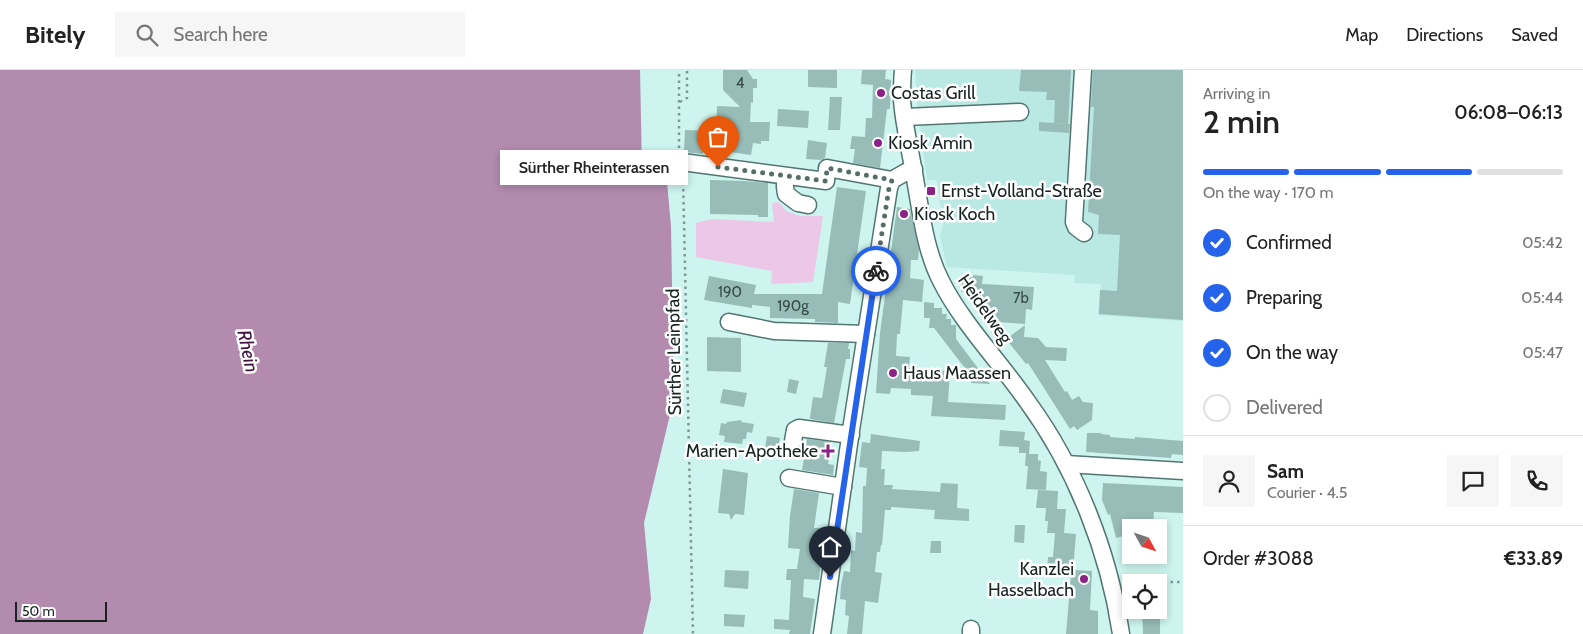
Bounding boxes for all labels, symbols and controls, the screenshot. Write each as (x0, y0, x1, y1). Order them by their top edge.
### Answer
search box (115, 12, 465, 57)
text: Bitely (25, 20, 85, 49)
icon: search (133, 21, 161, 49)
text: Search here (173, 23, 268, 46)
text: Map (1345, 24, 1378, 46)
text: Directions (1406, 24, 1483, 46)
text: Saved (1511, 24, 1558, 46)
house number: 4 (736, 74, 745, 92)
place label: Costas Grill (891, 82, 976, 104)
text: Arriving in (1203, 84, 1270, 103)
marker: Costas Grill (875, 87, 887, 99)
text: 06:08–06:13 (1454, 101, 1563, 124)
text: 2 min (1203, 102, 1280, 141)
pin (697, 116, 739, 167)
icon: bag (704, 123, 732, 151)
place label: Kiosk Amin (888, 132, 973, 154)
marker: Kiosk Amin (872, 137, 884, 149)
callout: Sürther Rheinterassen (500, 150, 688, 184)
text: Sürther Rheinterassen (519, 158, 669, 177)
place label: Ernst-Volland-Straße (941, 180, 1102, 202)
text: On the way · 170 m (1203, 183, 1334, 202)
marker: Ernst-Volland-Straße (925, 185, 937, 197)
place label: Kiosk Koch (914, 203, 995, 225)
marker: Kiosk Koch (898, 208, 910, 220)
icon: check (1203, 229, 1231, 257)
text: Confirmed (1246, 231, 1332, 254)
text: 05:42 (1522, 233, 1563, 252)
courier (851, 246, 901, 296)
icon: bike (862, 257, 890, 285)
street label: Heidelweg (953, 270, 1018, 349)
house number: 190 (718, 283, 742, 301)
icon: check (1203, 284, 1231, 312)
text: Preparing (1246, 286, 1322, 309)
street label: Sürther Leinpfad (662, 288, 686, 416)
text: 05:44 (1521, 288, 1563, 307)
house number: 7b (1013, 289, 1029, 307)
house number: 190g (777, 297, 809, 315)
water label: Rhein (232, 328, 264, 374)
icon: check (1203, 339, 1231, 367)
text: On the way (1246, 341, 1338, 364)
text: 05:47 (1523, 343, 1563, 362)
place label: Haus Maassen (903, 362, 1011, 384)
marker: Haus Maassen (887, 367, 899, 379)
text: Delivered (1246, 396, 1323, 419)
place label: Marien-Apotheke (686, 440, 818, 462)
marker: Marien-Apotheke (822, 445, 834, 457)
button: person (1203, 455, 1255, 507)
button: chat (1447, 455, 1499, 507)
button: phone (1511, 455, 1563, 507)
text: Sam (1267, 460, 1304, 483)
text: Courier · 4.5 (1267, 483, 1348, 502)
north arrow (1122, 519, 1168, 564)
map controls (1122, 519, 1167, 619)
pin (809, 526, 851, 577)
icon: home (816, 533, 844, 561)
text: Order #3088 (1203, 547, 1314, 570)
text: €33.89 (1504, 547, 1563, 570)
place label: Kanzlei Hasselbach (988, 558, 1074, 601)
marker: Kanzlei Hasselbach (1078, 573, 1090, 585)
button: locate (1122, 574, 1167, 619)
scale bar (15, 599, 108, 622)
text: 50 m (22, 602, 55, 620)

